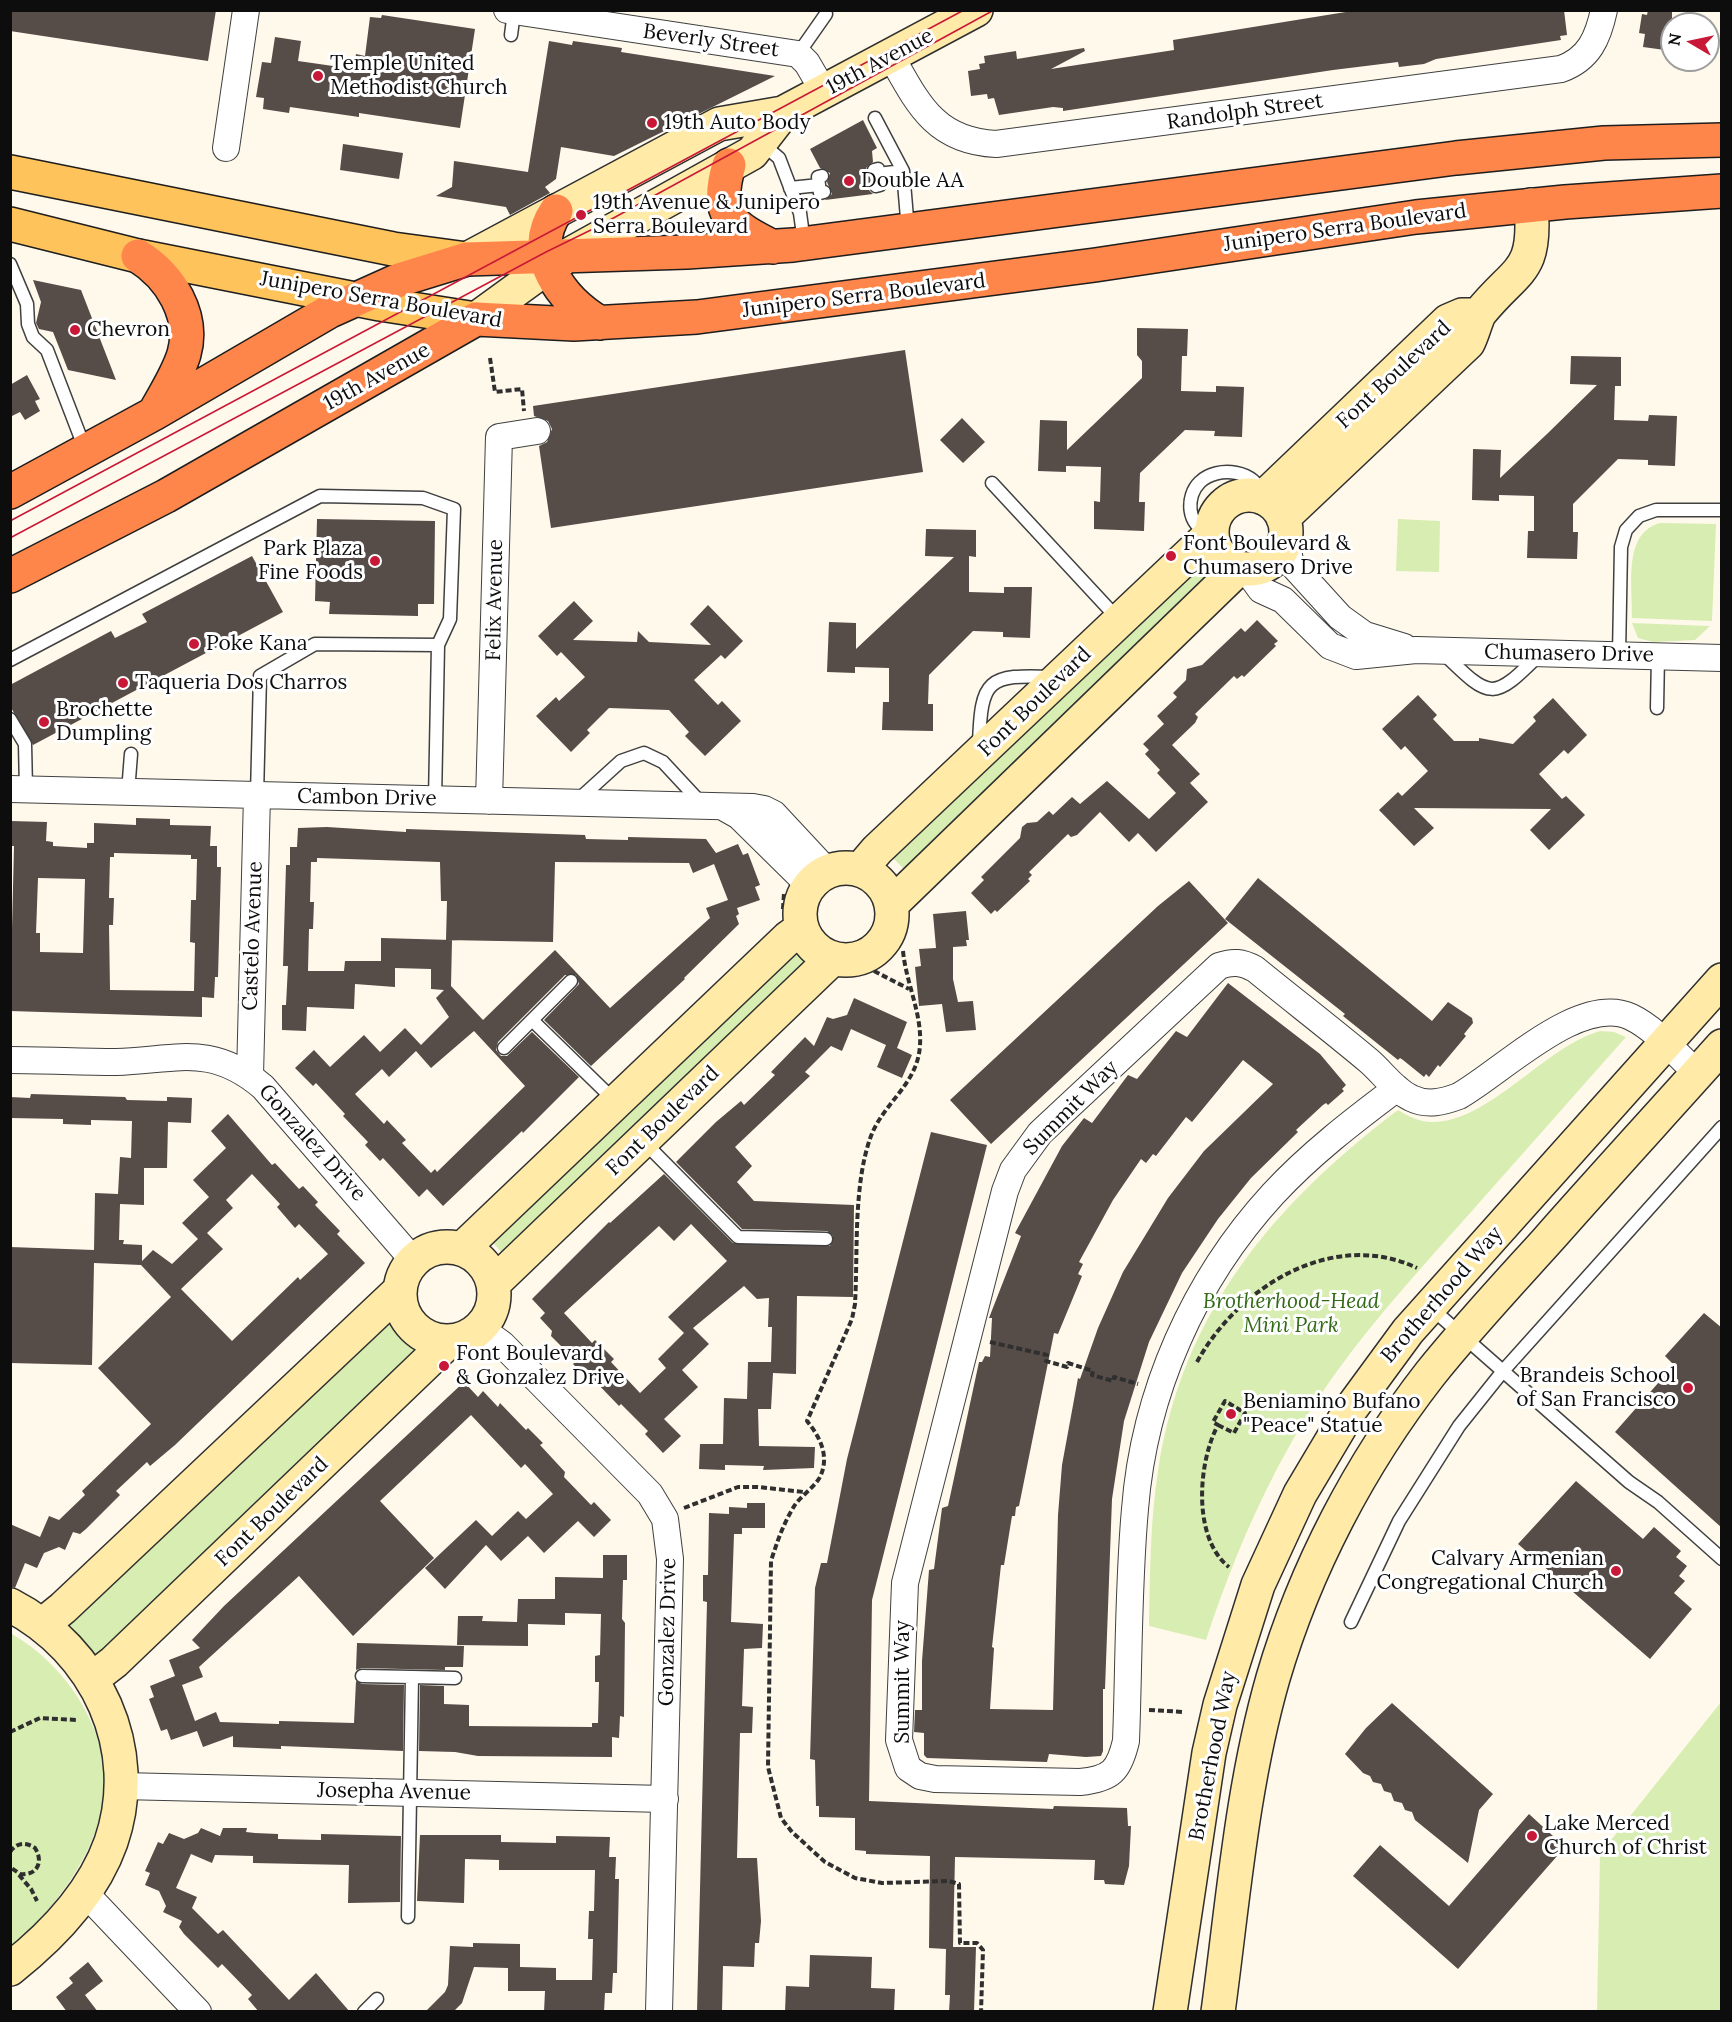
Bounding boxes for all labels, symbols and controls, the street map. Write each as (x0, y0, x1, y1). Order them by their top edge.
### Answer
north arrow (1660, 12, 1720, 72)
street label: Beverly Street (641, 19, 781, 63)
street label: 19th Avenue (822, 23, 938, 101)
text: N (1663, 32, 1685, 47)
place label: Temple United Methodist Church (330, 51, 508, 101)
marker: Temple United Methodist Church (311, 69, 325, 83)
street label: Randolph Street (1165, 89, 1325, 135)
place label: 19th Auto Body (664, 110, 810, 136)
marker: 19th Auto Body (645, 116, 659, 130)
place label: Double AA (861, 168, 964, 194)
marker: Double AA (842, 174, 856, 188)
place label: 19th Avenue & Junipero Serra Boulevard (593, 190, 820, 240)
street label: Junipero Serra Boulevard (1222, 198, 1468, 258)
marker: 19th Avenue & Junipero Serra Boulevard (574, 208, 588, 222)
street label: Junipero Serra Boulevard (258, 266, 504, 334)
street label: Junipero Serra Boulevard (741, 269, 987, 323)
street label: Font Boulevard (1332, 316, 1456, 434)
place label: Chevron (87, 317, 170, 343)
marker: Chevron (68, 323, 82, 337)
street label: 19th Avenue (320, 338, 434, 416)
place label: Font Boulevard & Chumasero Drive (1183, 531, 1353, 581)
place label: Park Plaza Fine Foods (258, 536, 363, 586)
street label: Felix Avenue (481, 539, 509, 661)
marker: Font Boulevard & Chumasero Drive (1164, 549, 1178, 563)
marker: Park Plaza Fine Foods (368, 554, 382, 568)
place label: Poke Kana (206, 631, 308, 657)
marker: Poke Kana (187, 637, 201, 651)
street label: Chumasero Drive (1484, 640, 1654, 668)
street label: Font Boulevard (973, 642, 1097, 762)
place label: Taqueria Dos Charros (135, 670, 347, 696)
marker: Taqueria Dos Charros (116, 676, 130, 690)
place label: Brochette Dumpling (56, 697, 153, 747)
marker: Brochette Dumpling (37, 715, 51, 729)
street label: Cambon Drive (297, 784, 437, 812)
street label: Castelo Avenue (238, 861, 268, 1011)
street label: Summit Way (1018, 1055, 1124, 1161)
street label: Font Boulevard (601, 1061, 725, 1181)
street label: Gonzalez Drive (253, 1079, 371, 1207)
street label: Brotherhood Way (1376, 1222, 1508, 1368)
park label: Brotherhood-Head Mini Park (1203, 1289, 1379, 1339)
place label: Font Boulevard & Gonzalez Drive (456, 1341, 625, 1391)
marker: Font Boulevard & Gonzalez Drive (437, 1359, 451, 1373)
place label: Brandeis School of San Francisco (1516, 1363, 1676, 1413)
marker: Brandeis School of San Francisco (1681, 1381, 1695, 1395)
place label: Beniamino Bufano "Peace" Statue (1243, 1389, 1421, 1439)
marker: Beniamino Bufano "Peace" Statue (1224, 1407, 1238, 1421)
street label: Font Boulevard (210, 1452, 334, 1572)
place label: Calvary Armenian Congregational Church (1376, 1546, 1604, 1596)
street label: Gonzalez Drive (654, 1558, 682, 1706)
marker: Calvary Armenian Congregational Church (1609, 1564, 1623, 1578)
street label: Summit Way (890, 1620, 916, 1744)
street label: Brotherhood Way (1184, 1669, 1242, 1843)
street label: Josepha Avenue (317, 1778, 471, 1806)
place label: Lake Merced Church of Christ (1544, 1811, 1707, 1861)
marker: Lake Merced Church of Christ (1525, 1829, 1539, 1843)

